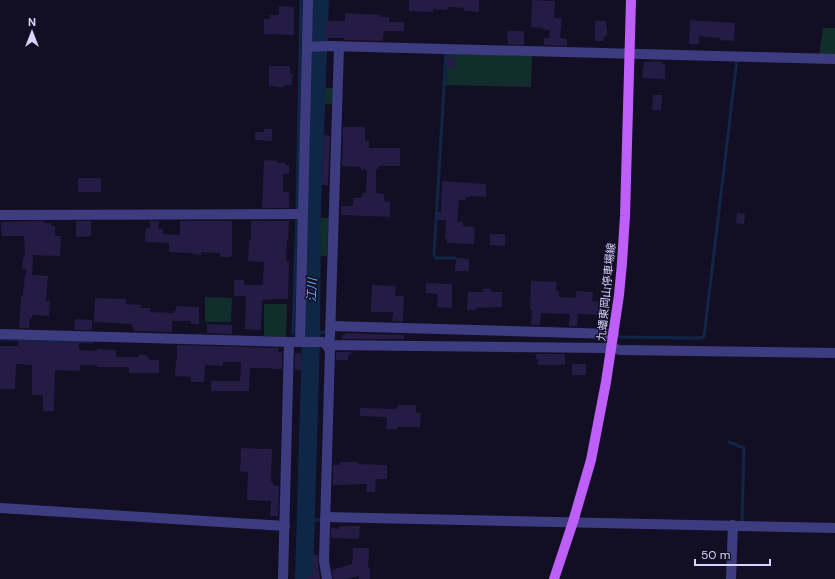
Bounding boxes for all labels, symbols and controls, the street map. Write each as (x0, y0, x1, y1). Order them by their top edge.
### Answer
north arrow (12, 12, 52, 52)
text: N (28, 15, 36, 29)
street label: 九蟠東岡山停車場線 (594, 242, 618, 342)
water label: 江川 (304, 276, 320, 302)
scale bar (695, 541, 770, 567)
text: 50 m (701, 547, 730, 563)

